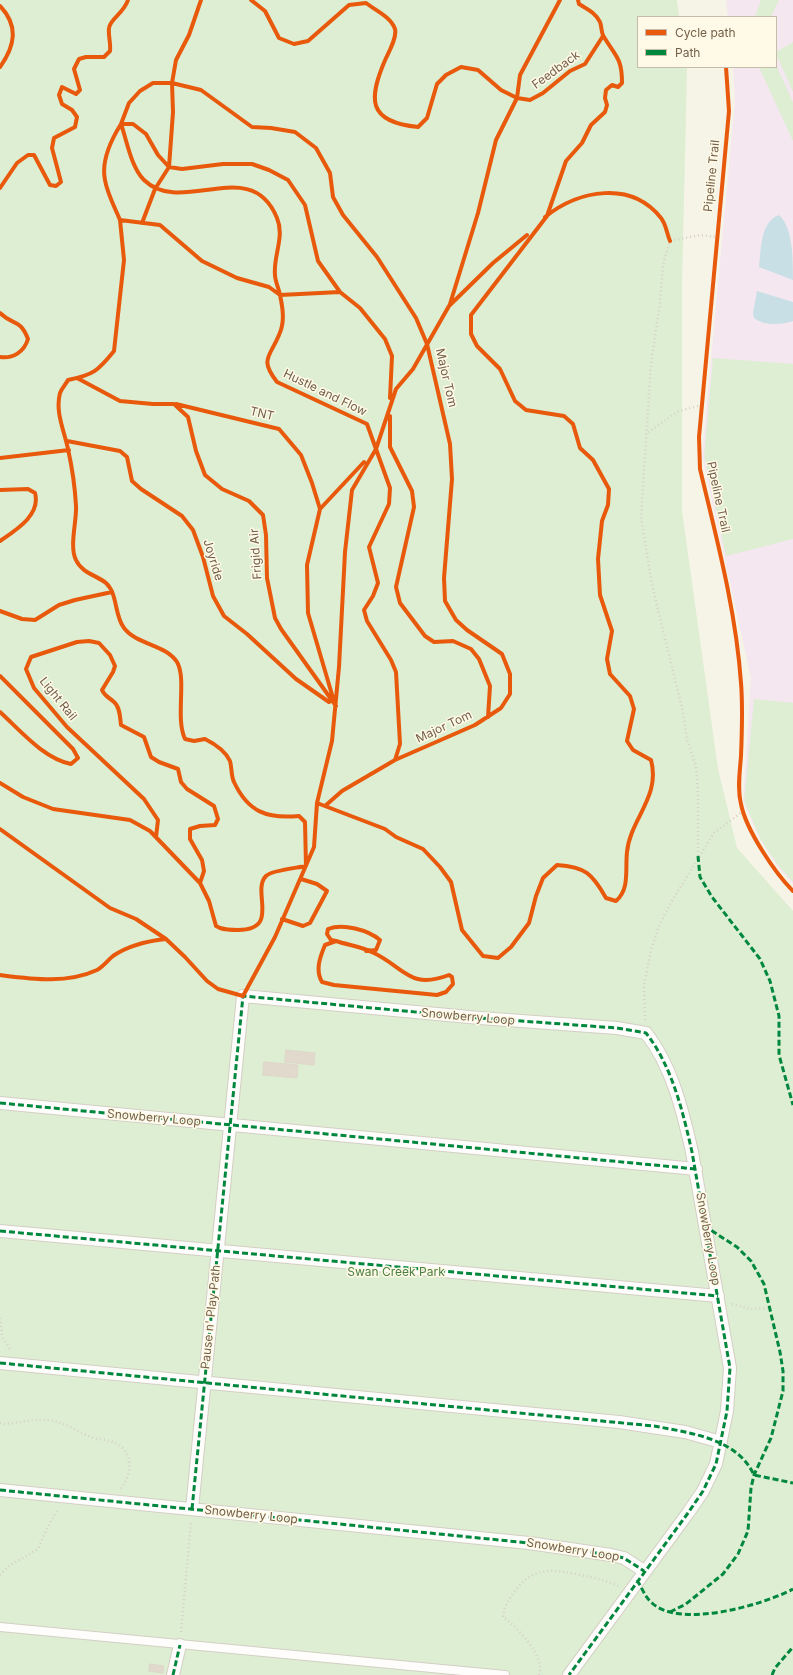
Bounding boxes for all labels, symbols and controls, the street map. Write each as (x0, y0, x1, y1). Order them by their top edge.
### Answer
legend (637, 16, 777, 68)
text: Cycle path (675, 25, 736, 40)
text: Path (675, 45, 700, 60)
street label: Feedback (529, 48, 583, 92)
street label: Pipeline Trail (701, 139, 723, 213)
street label: Major Tom (432, 347, 460, 409)
street label: Hustle and Flow (281, 367, 369, 419)
street label: TNT (248, 404, 276, 424)
street label: Pipeline Trail (703, 460, 733, 534)
street label: Frigid Air (247, 528, 265, 580)
street label: Joyride (200, 538, 226, 582)
street label: Light Rail (36, 674, 80, 724)
street label: Major Tom (414, 708, 474, 746)
street label: Snowberry Loop (421, 1006, 515, 1028)
street label: Snowberry Loop (107, 1107, 201, 1129)
street label: Snowberry Loop (693, 1191, 723, 1287)
street label: Pause n' Play Path (198, 1264, 224, 1370)
park label: Swan Creek Park (347, 1265, 445, 1279)
street label: Snowberry Loop (204, 1503, 298, 1527)
street label: Snowberry Loop (525, 1536, 621, 1564)

